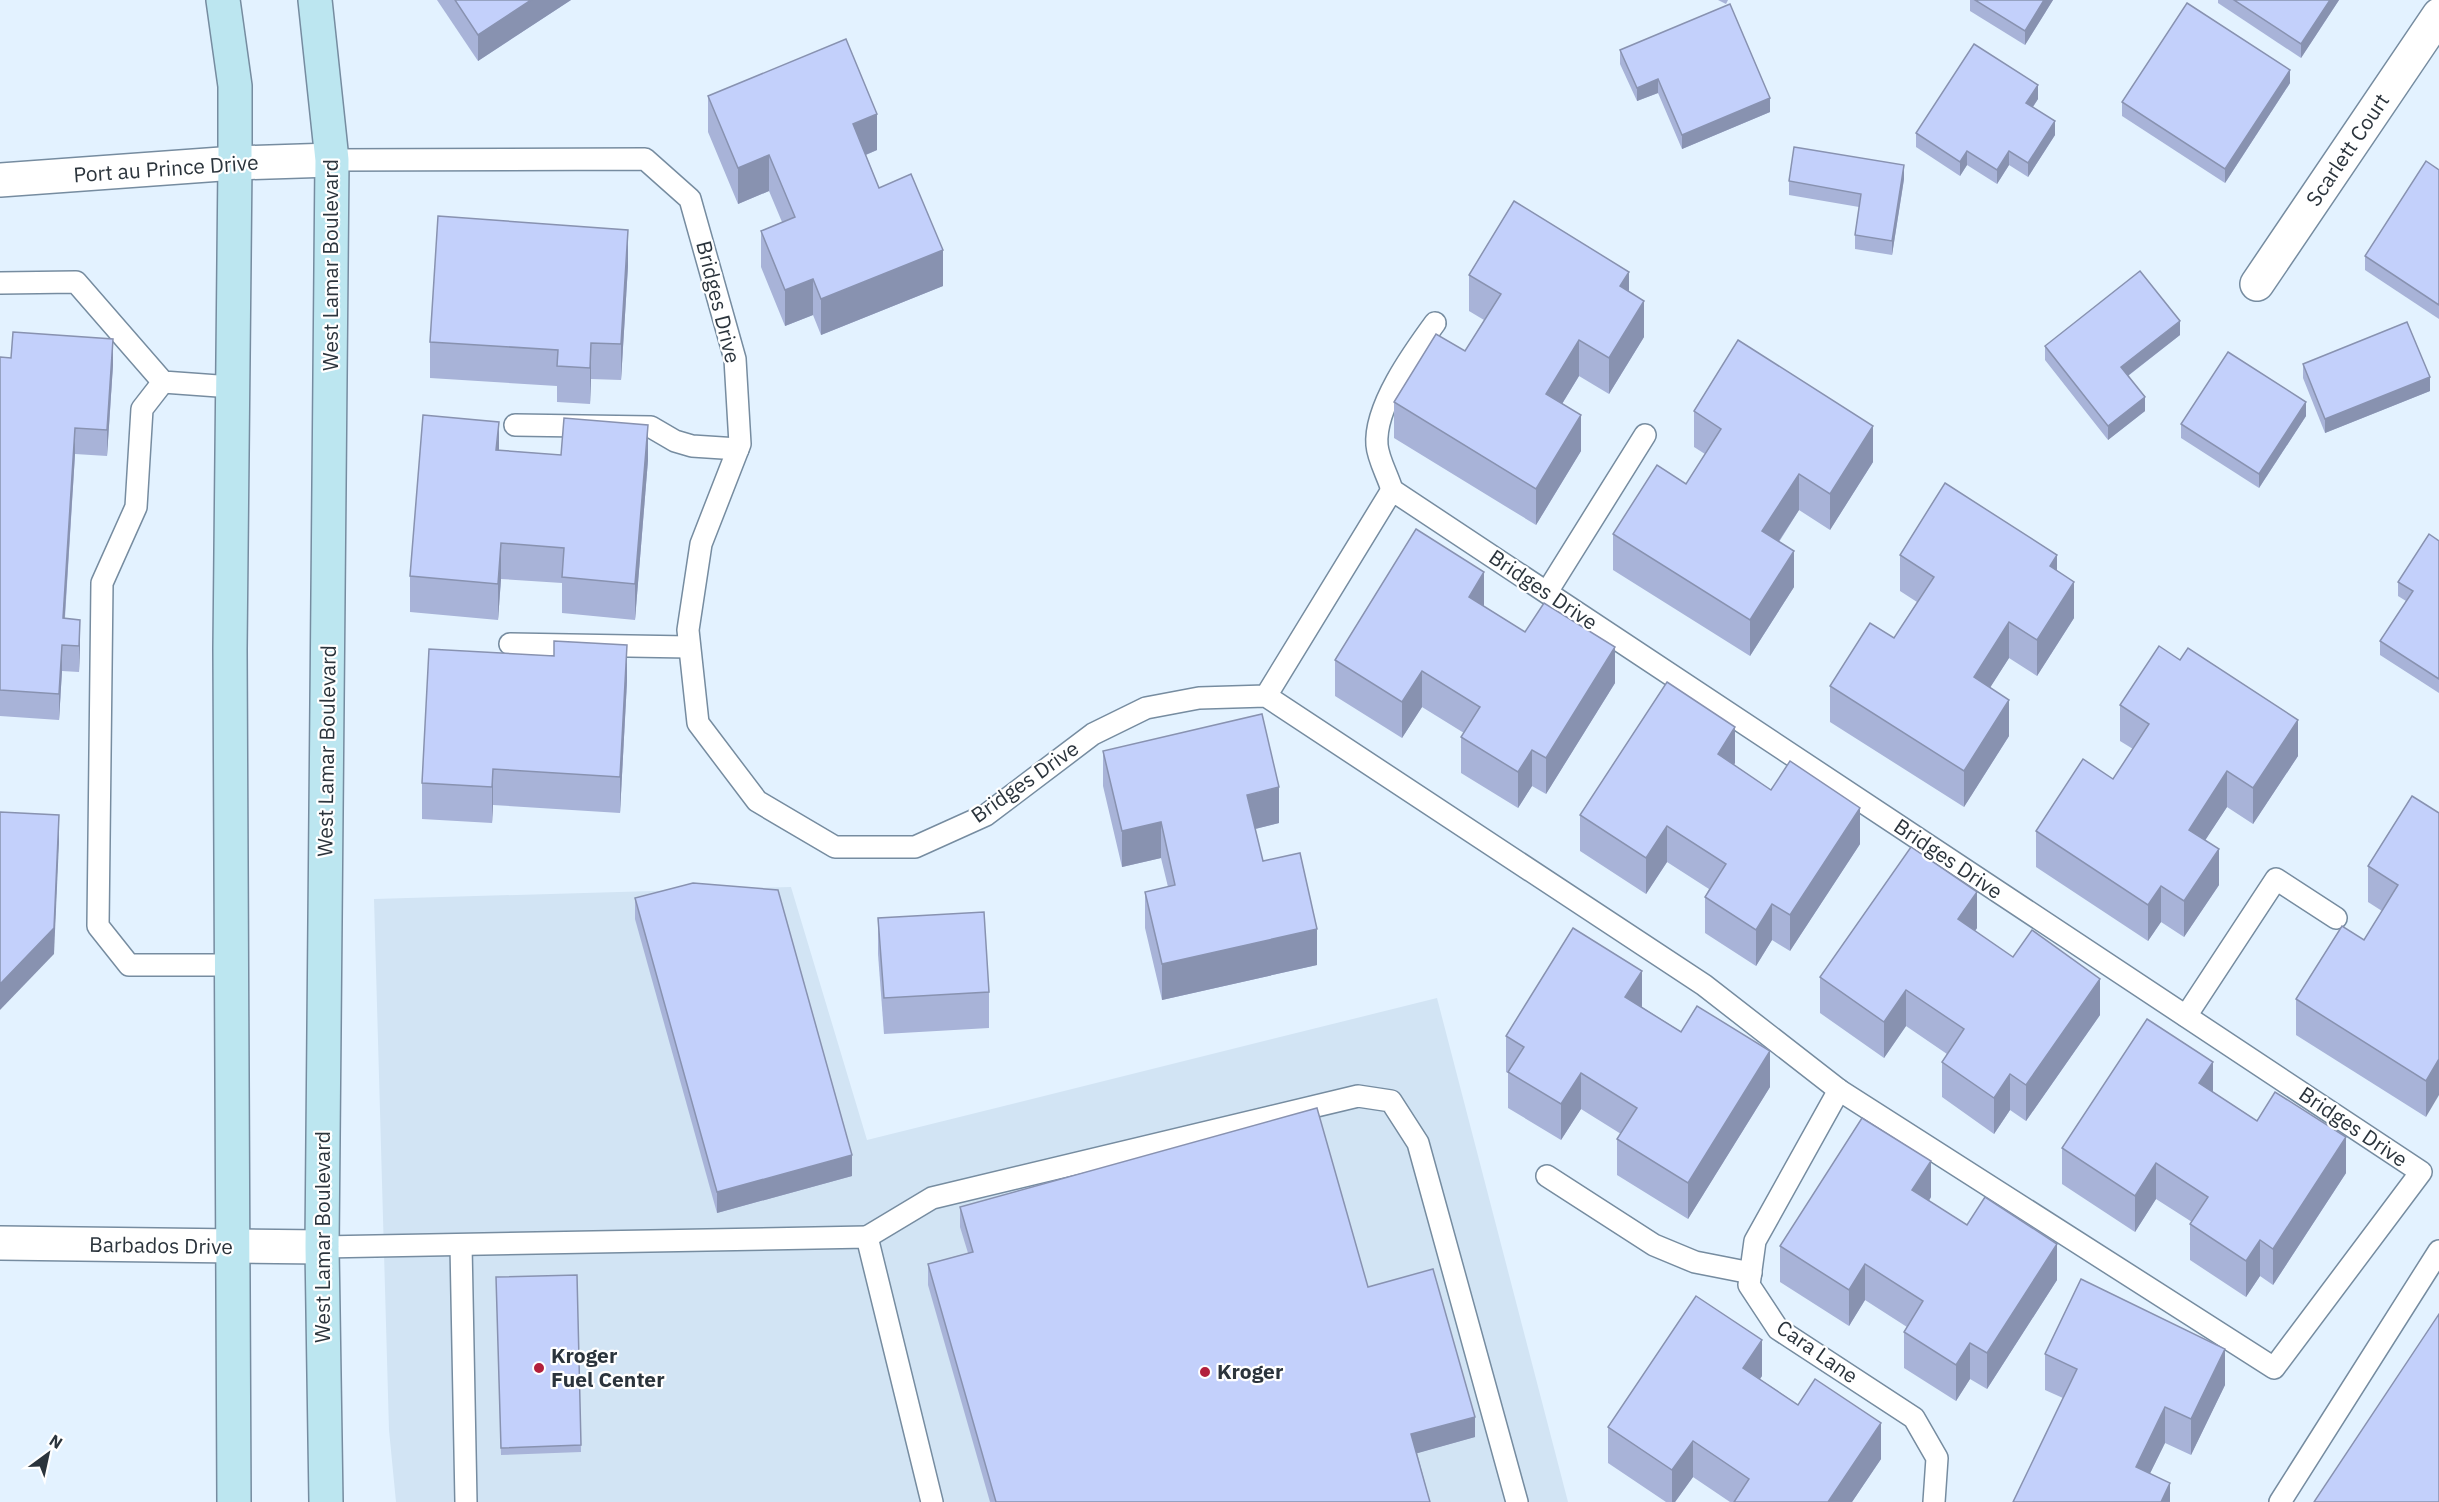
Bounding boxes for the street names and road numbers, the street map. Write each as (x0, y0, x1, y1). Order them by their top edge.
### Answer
street label: Scarlett Court (2299, 88, 2395, 211)
street label: Port au Prince Drive (72, 148, 259, 188)
street label: West Lamar Boulevard (316, 159, 344, 371)
street label: Bridges Drive (690, 238, 748, 366)
street label: Bridges Drive (1484, 543, 1603, 636)
street label: West Lamar Boulevard (310, 645, 342, 857)
street label: Bridges Drive (965, 734, 1084, 829)
street label: Bridges Drive (1889, 812, 2008, 905)
street label: Bridges Drive (2294, 1080, 2413, 1173)
street label: West Lamar Boulevard (308, 1131, 336, 1343)
street label: Barbados Drive (89, 1230, 233, 1260)
street label: Cara Lane (1771, 1313, 1864, 1389)

